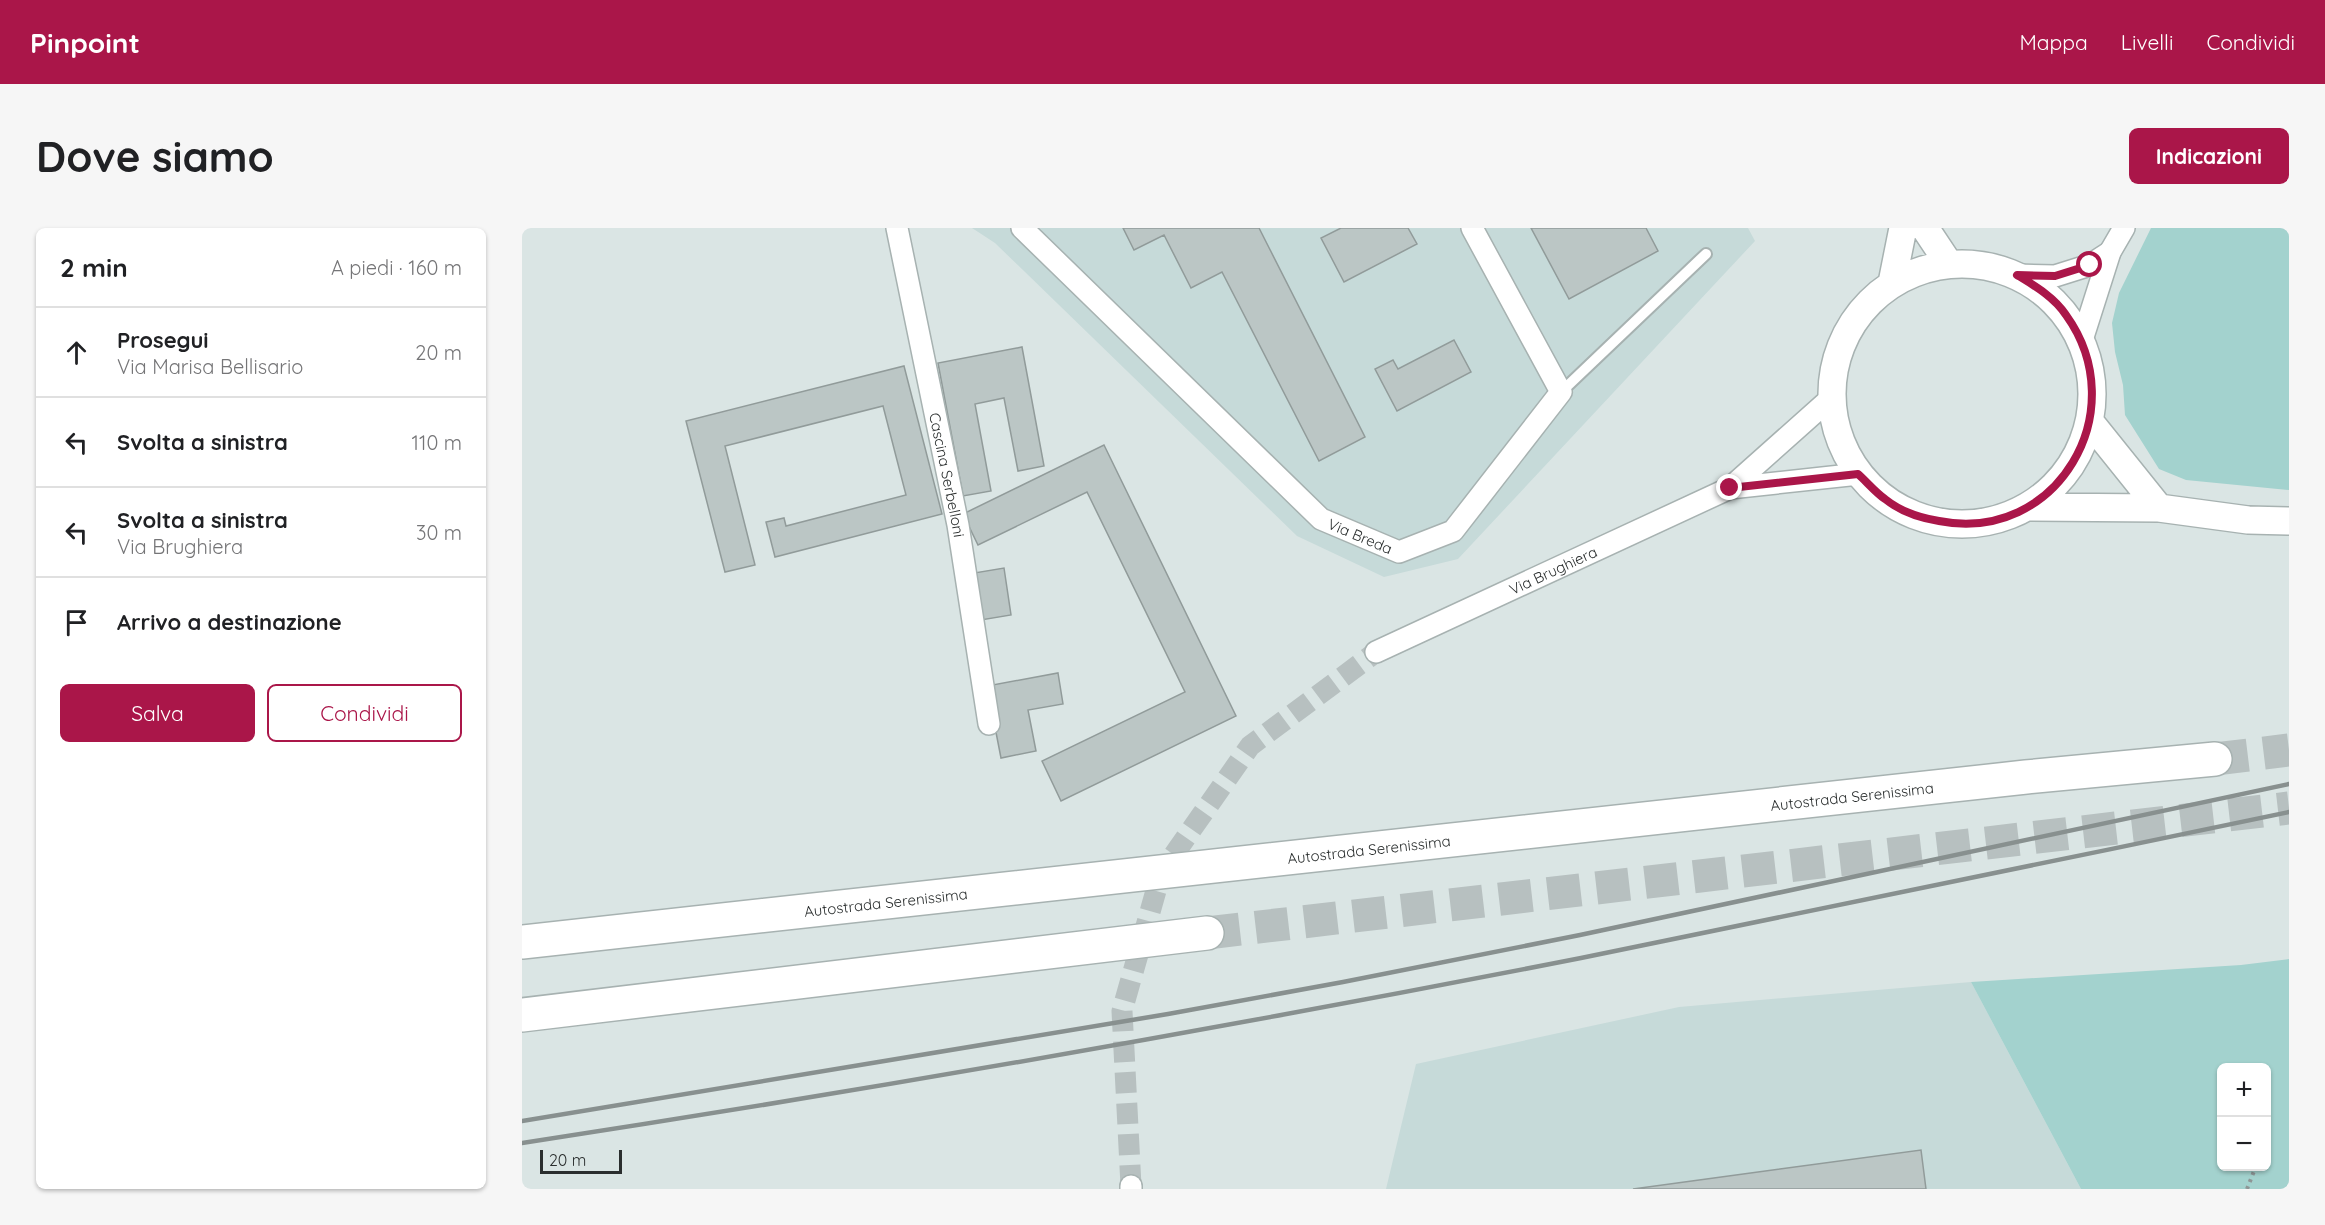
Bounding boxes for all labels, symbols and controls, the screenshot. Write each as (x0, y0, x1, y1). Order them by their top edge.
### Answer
text: Pinpoint (30, 25, 140, 60)
text: Mappa (2019, 29, 2088, 55)
text: Livelli (2121, 29, 2173, 55)
text: Condividi (2206, 29, 2295, 55)
button: Indicazioni (2129, 128, 2289, 184)
text: Dove siamo (36, 130, 274, 183)
text: 2 min (60, 251, 128, 284)
route start (2076, 251, 2102, 277)
text: A piedi · 160 m (331, 255, 462, 280)
text: Prosegui (117, 326, 209, 354)
icon: ahead (60, 336, 93, 369)
text: 20 m (415, 340, 462, 365)
text: Via Marisa Bellisario (117, 354, 303, 379)
street label: Cascina Serbelloni (926, 411, 969, 539)
icon: left (60, 426, 93, 459)
text: Svolta a sinistra (117, 428, 288, 456)
text: 110 m (412, 430, 462, 455)
route end (1716, 474, 1742, 500)
text: Svolta a sinistra (117, 506, 288, 534)
street label: Via Breda (1325, 514, 1396, 558)
icon: left (60, 516, 93, 549)
text: 30 m (416, 520, 462, 545)
text: Via Brughiera (117, 534, 243, 559)
street label: Via Brughiera (1506, 542, 1600, 599)
icon: arrive (60, 606, 93, 639)
text: Arrivo a destinazione (117, 608, 342, 636)
button: Salva (60, 684, 255, 742)
button: Condividi (267, 684, 462, 742)
street label: Autostrada Serenissima (1769, 778, 1935, 814)
street label: Autostrada Serenissima (1286, 831, 1452, 867)
street label: Autostrada Serenissima (803, 884, 968, 920)
map controls (2217, 1063, 2271, 1171)
button: + (2217, 1063, 2271, 1117)
button: − (2217, 1117, 2271, 1171)
scale bar (540, 1147, 622, 1174)
text: 20 m (549, 1150, 586, 1170)

